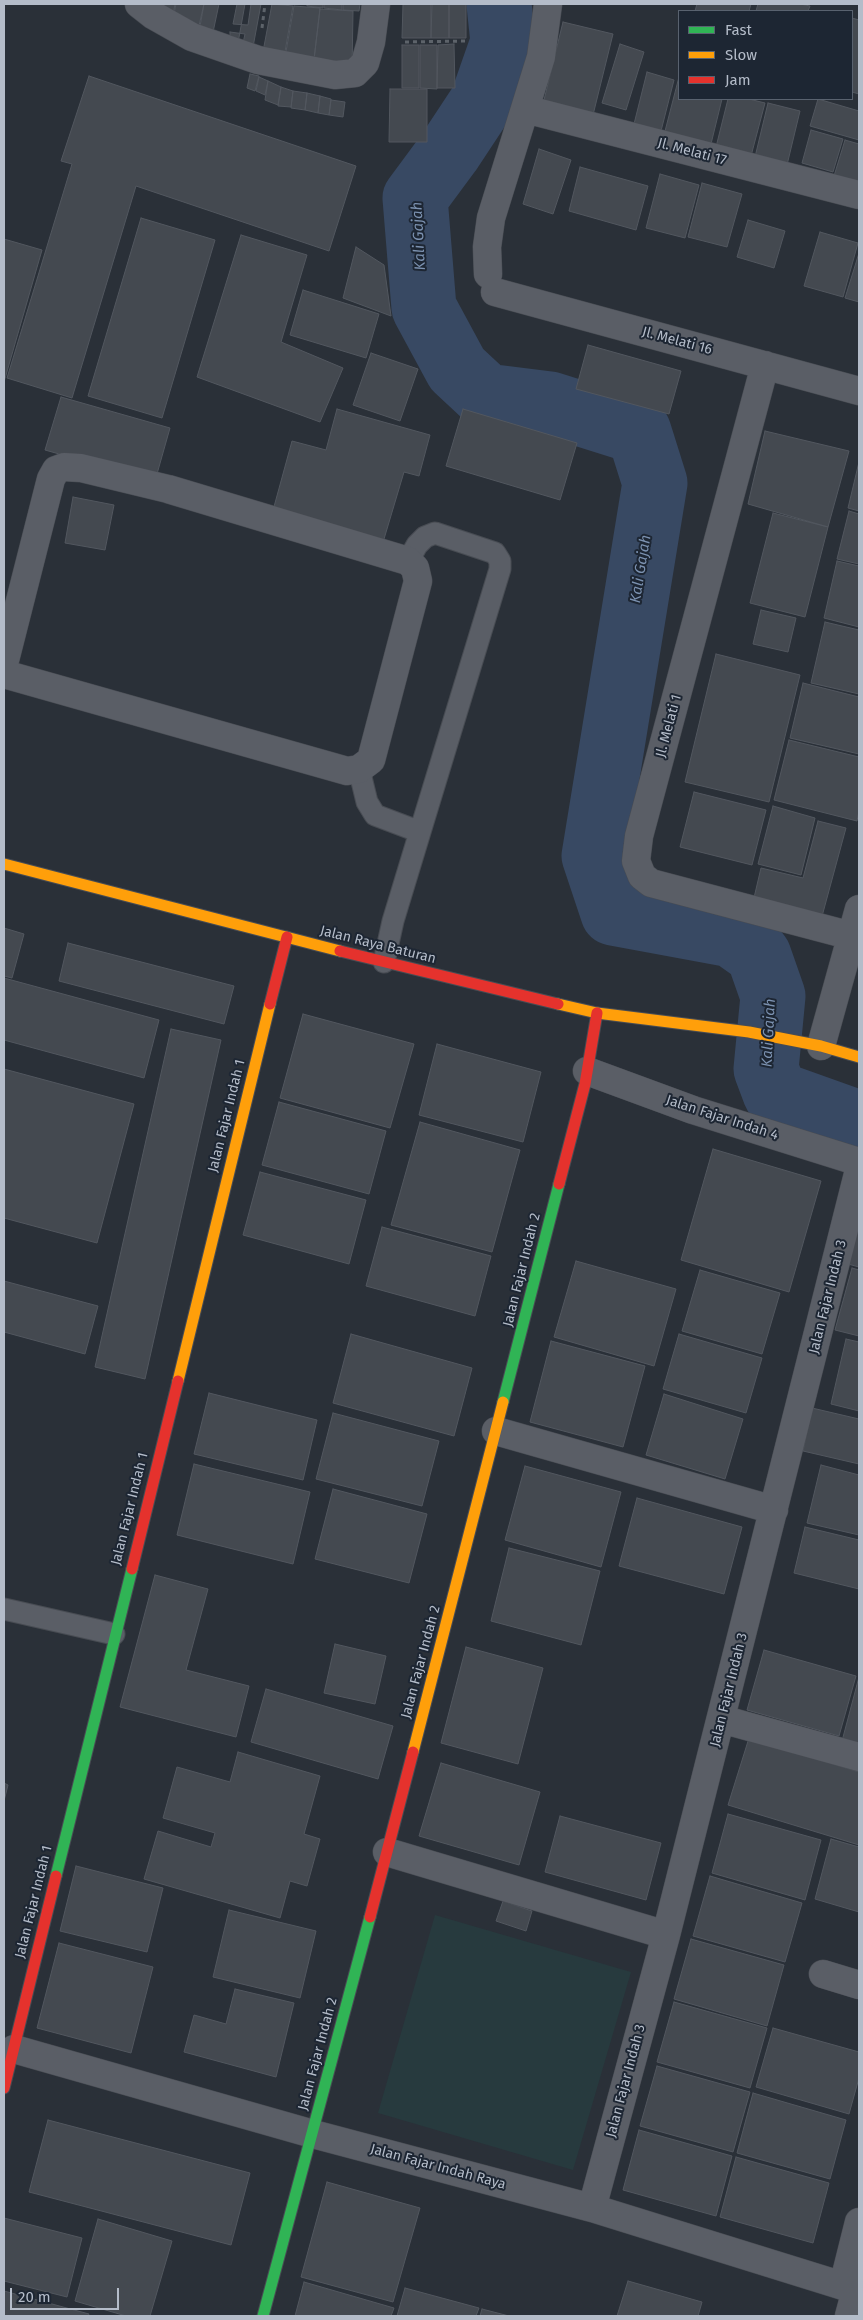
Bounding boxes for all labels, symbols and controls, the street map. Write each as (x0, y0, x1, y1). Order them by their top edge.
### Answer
legend (678, 10, 853, 100)
text: Fast (725, 21, 752, 39)
text: Slow (725, 46, 757, 64)
text: Jam (725, 71, 751, 89)
street label: Jl. Melati 17 (656, 135, 728, 169)
water label: Kali Gajah (408, 201, 430, 271)
street label: Jl. Melati 16 (640, 324, 714, 358)
water label: Kali Gajah (627, 534, 655, 604)
street label: Jl. Melati 1 (653, 693, 685, 759)
street label: Jalan Raya Baturan (318, 922, 438, 968)
water label: Kali Gajah (758, 998, 780, 1068)
street label: Jalan Fajar Indah 1 (205, 1058, 249, 1174)
street label: Jalan Fajar Indah 4 (664, 1092, 780, 1144)
street label: Jalan Fajar Indah 2 (500, 1211, 544, 1329)
street label: Jalan Fajar Indah 3 (806, 1238, 850, 1356)
street label: Jalan Fajar Indah 1 (108, 1451, 152, 1567)
street label: Jalan Fajar Indah 2 (398, 1603, 444, 1721)
street label: Jalan Fajar Indah 3 (707, 1631, 751, 1749)
street label: Jalan Fajar Indah 1 (12, 1844, 56, 1960)
street label: Jalan Fajar Indah 2 (295, 1995, 341, 2113)
street label: Jalan Fajar Indah 3 (603, 2022, 649, 2140)
street label: Jalan Fajar Indah Raya (368, 2141, 508, 2193)
scale bar (12, 2278, 121, 2310)
text: 20 m (18, 2288, 51, 2306)

